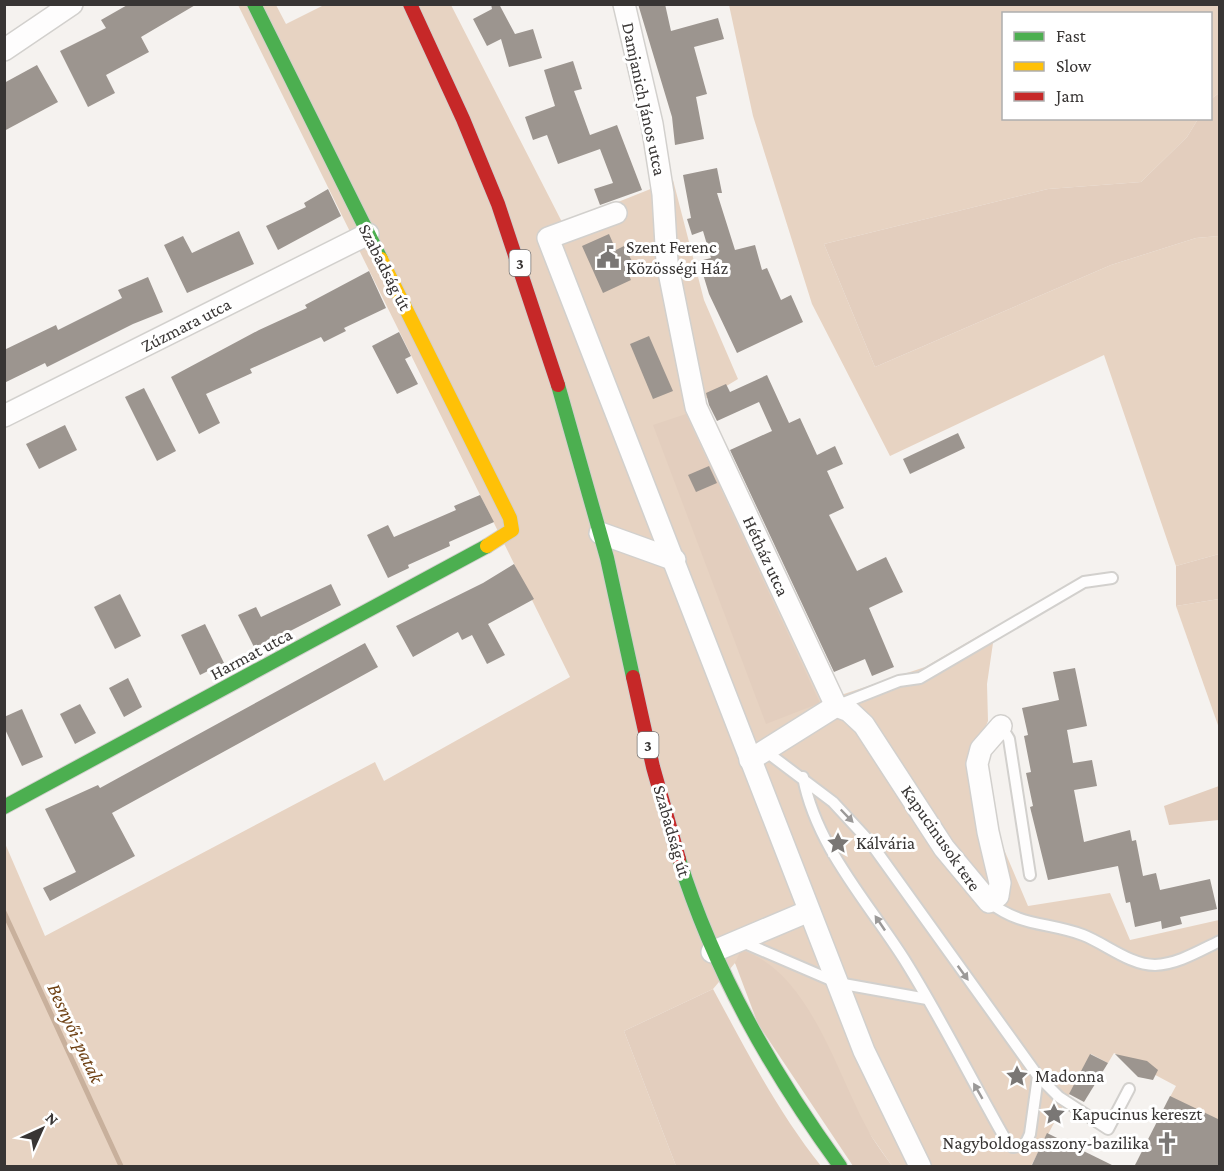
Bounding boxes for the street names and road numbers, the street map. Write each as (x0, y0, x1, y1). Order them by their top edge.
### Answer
street label: Damjanich János utca (617, 20, 670, 178)
street label: Szabadság út (355, 220, 416, 315)
road number: 3 (510, 250, 530, 276)
street label: Zúzmara utca (138, 294, 234, 356)
street label: Hétház utca (739, 513, 793, 599)
street label: Harmat utca (207, 624, 295, 684)
road number: 3 (638, 732, 658, 758)
street label: Kapucinusok tere (897, 781, 985, 895)
street label: Szabadság út (649, 783, 695, 880)

